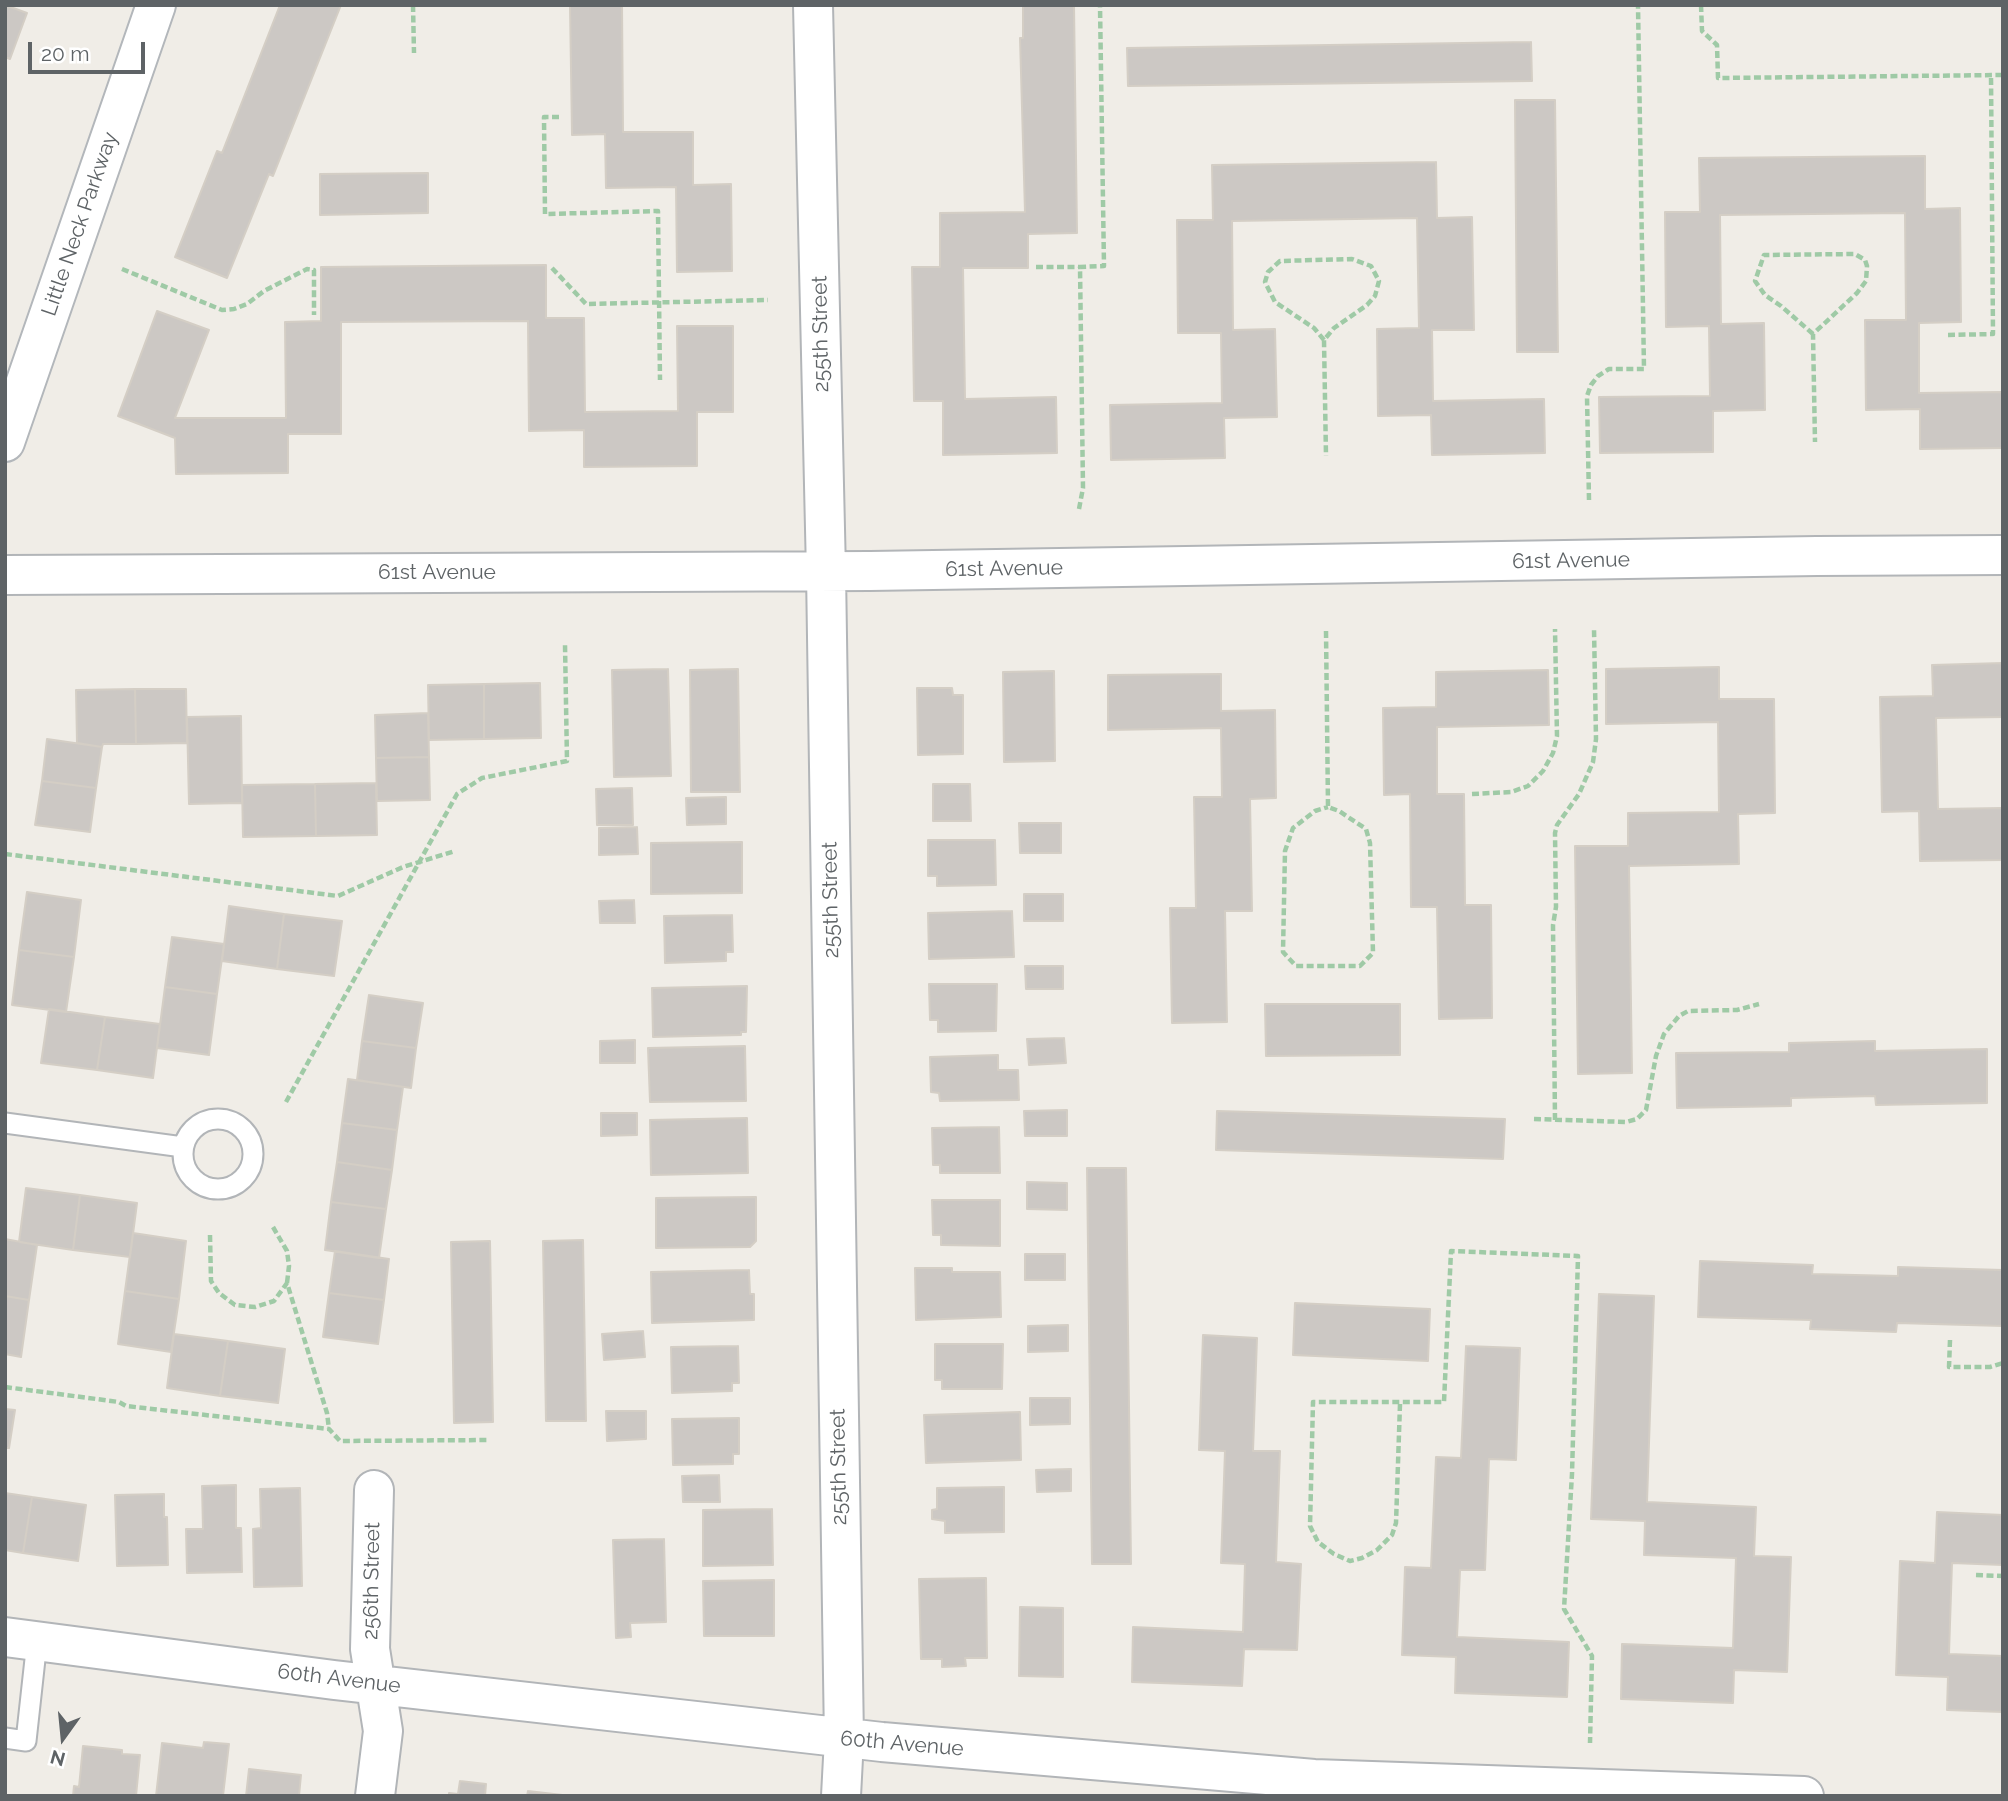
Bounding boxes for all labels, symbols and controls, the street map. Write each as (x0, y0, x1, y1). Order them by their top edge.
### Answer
scale bar (32, 28, 149, 72)
text: 20 m (41, 41, 89, 66)
street label: Little Neck Parkway (37, 129, 123, 319)
street label: 255th Street (807, 275, 835, 393)
street label: 61st Avenue (1512, 547, 1630, 575)
street label: 61st Avenue (945, 555, 1063, 583)
street label: 61st Avenue (378, 560, 496, 586)
street label: 255th Street (817, 841, 845, 959)
street label: 255th Street (825, 1408, 853, 1526)
street label: 256th Street (358, 1522, 386, 1640)
street label: 60th Avenue (276, 1659, 402, 1699)
north arrow (28, 1703, 98, 1773)
street label: 60th Avenue (839, 1726, 965, 1762)
text: N (48, 1746, 67, 1771)

